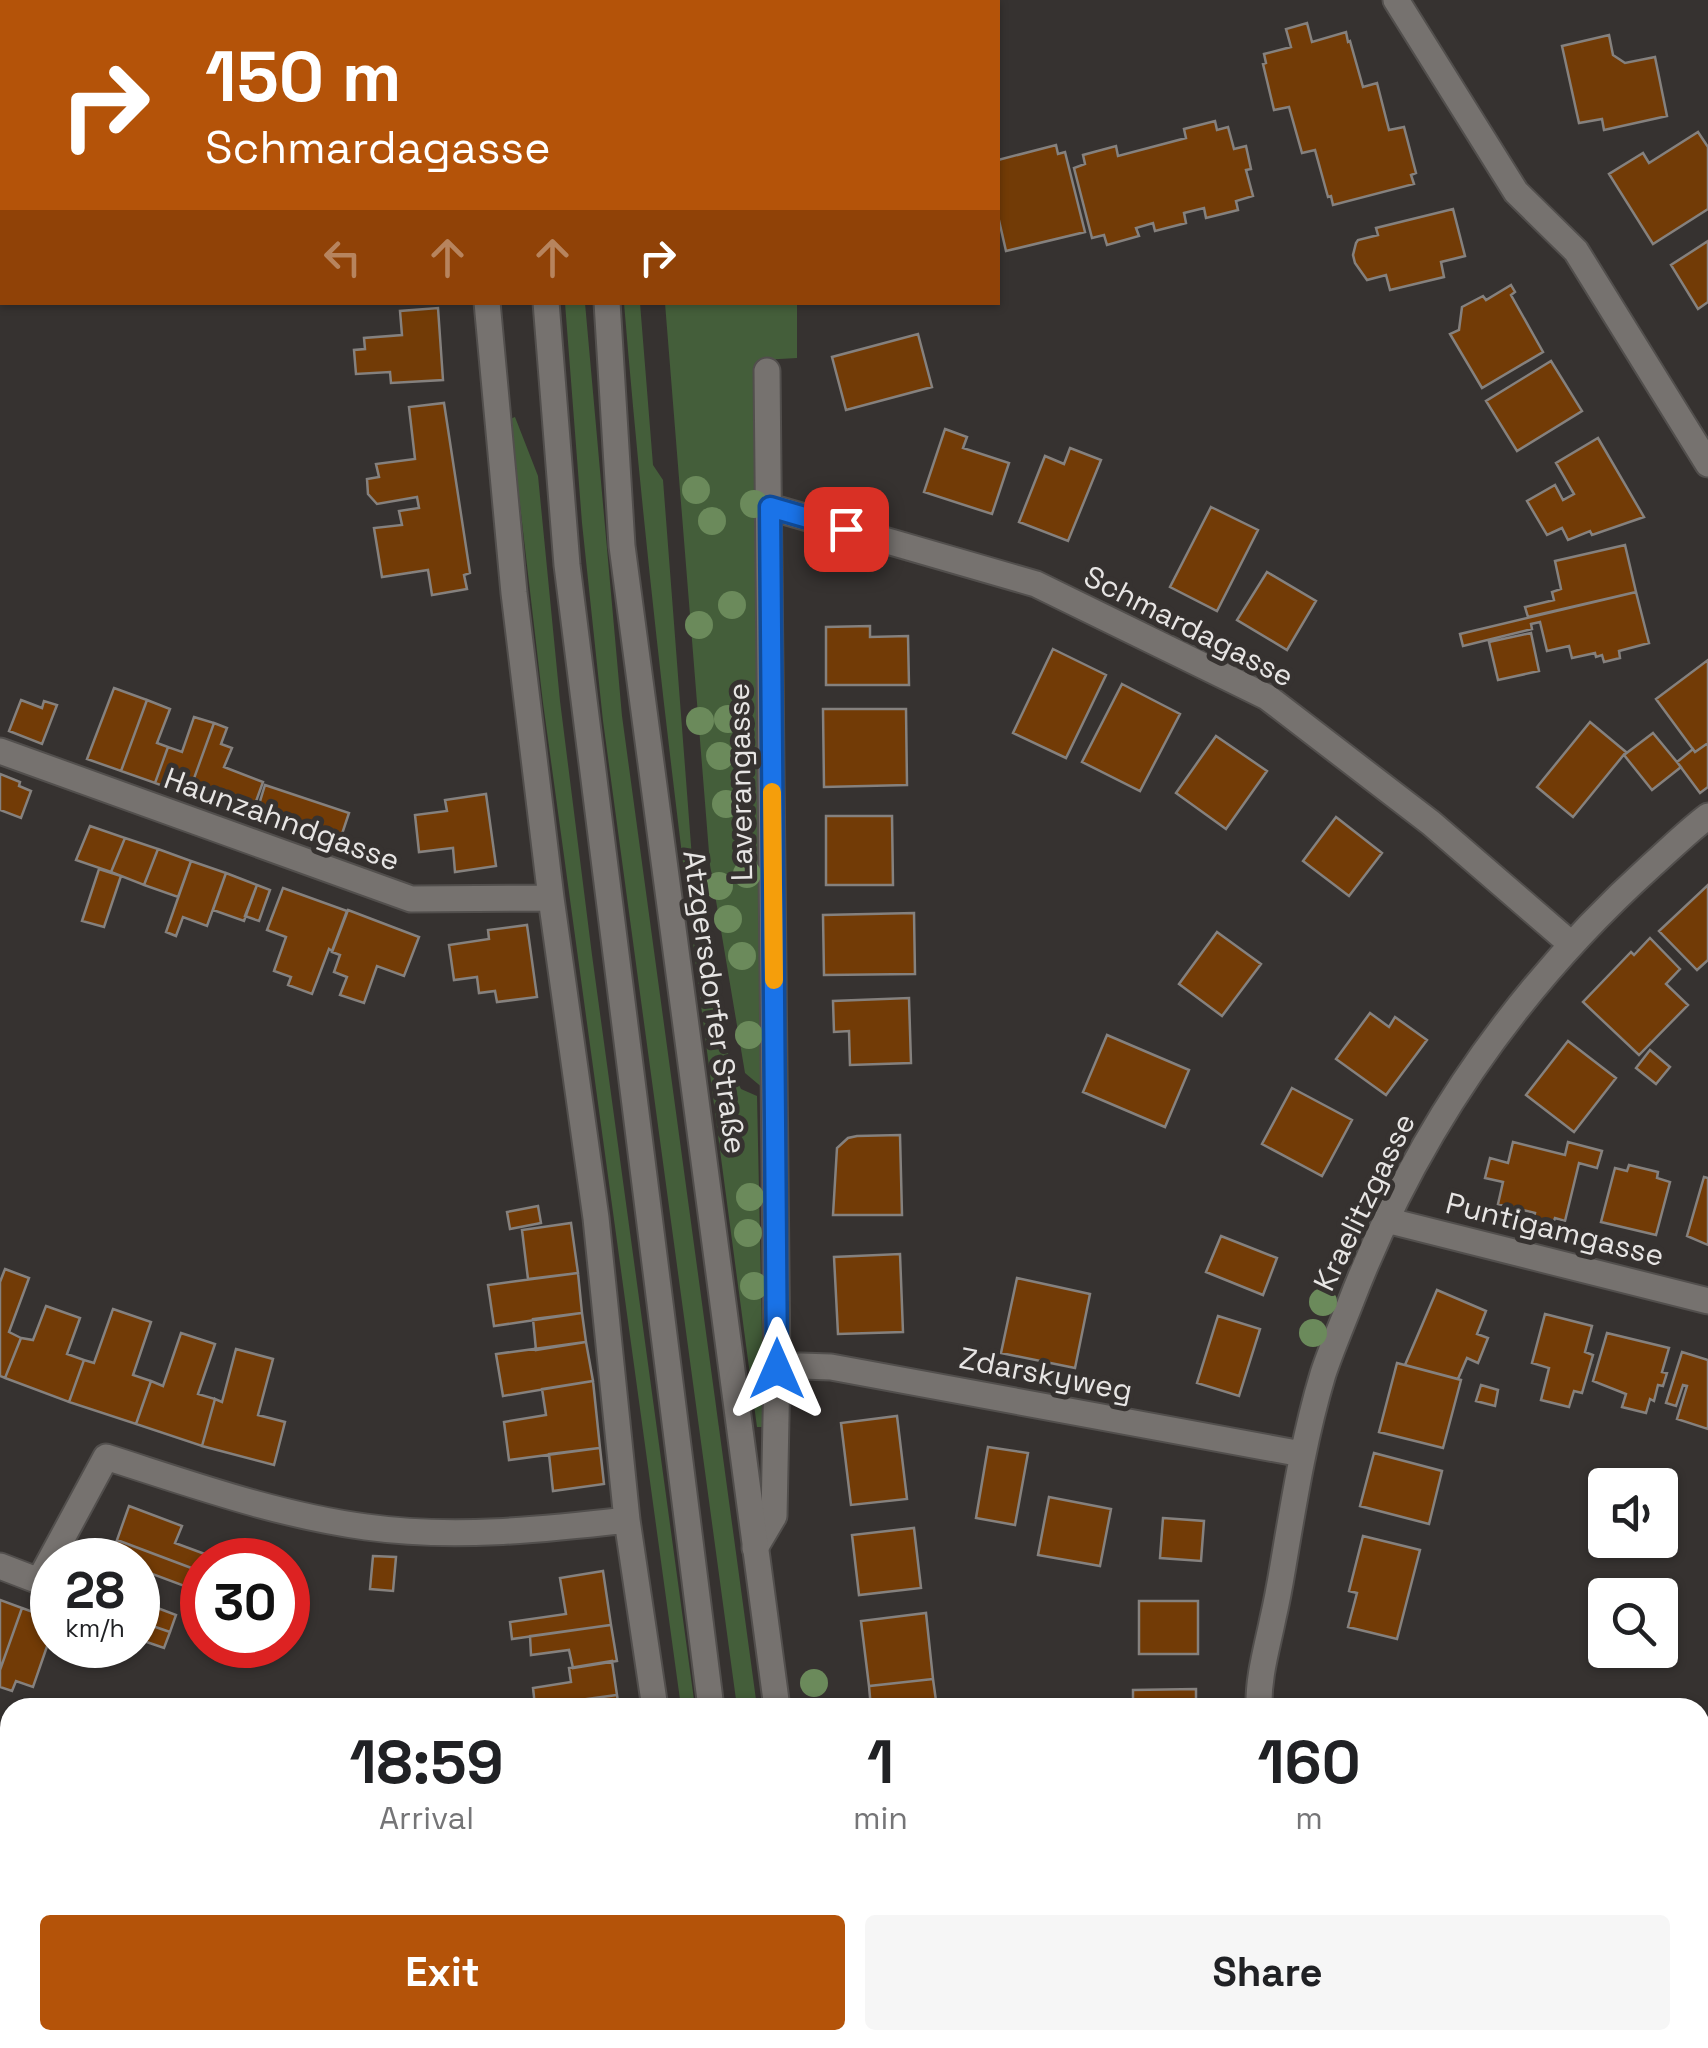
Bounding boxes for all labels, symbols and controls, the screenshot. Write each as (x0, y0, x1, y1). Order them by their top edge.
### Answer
text: 150 m (205, 32, 402, 121)
icon: right (40, 40, 170, 170)
text: Schmardagasse (205, 119, 551, 176)
icon: left (315, 230, 370, 285)
icon: ahead (420, 230, 475, 285)
icon: ahead (525, 230, 580, 285)
icon: right (630, 230, 685, 285)
pin (804, 487, 889, 572)
icon: arrive (819, 502, 874, 557)
street label: Schmardagasse (1077, 556, 1301, 696)
street label: Laverangasse (719, 682, 761, 882)
street label: Haunzahndgasse (159, 758, 405, 880)
street label: Atzgersdorfer Straße (674, 848, 756, 1156)
street label: Kraelitzgasse (1304, 1107, 1424, 1297)
street label: Puntigamgasse (1442, 1183, 1668, 1275)
position arrow (725, 1317, 829, 1421)
street label: Zdarskyweg (956, 1338, 1136, 1410)
map controls (1588, 1468, 1678, 1668)
button: sound (1588, 1468, 1678, 1558)
speed limit sign: 30 (180, 1538, 310, 1668)
text: 28 (65, 1559, 125, 1623)
button: search (1588, 1578, 1678, 1668)
text: km/h (65, 1612, 125, 1644)
text: 18:59 (349, 1724, 504, 1801)
text: 1 (867, 1724, 894, 1801)
text: 160 (1257, 1724, 1361, 1801)
text: Arrival (379, 1798, 474, 1838)
text: min (853, 1798, 908, 1838)
text: m (1295, 1798, 1323, 1838)
button: Exit (40, 1915, 845, 2030)
button: Share (865, 1915, 1670, 2030)

